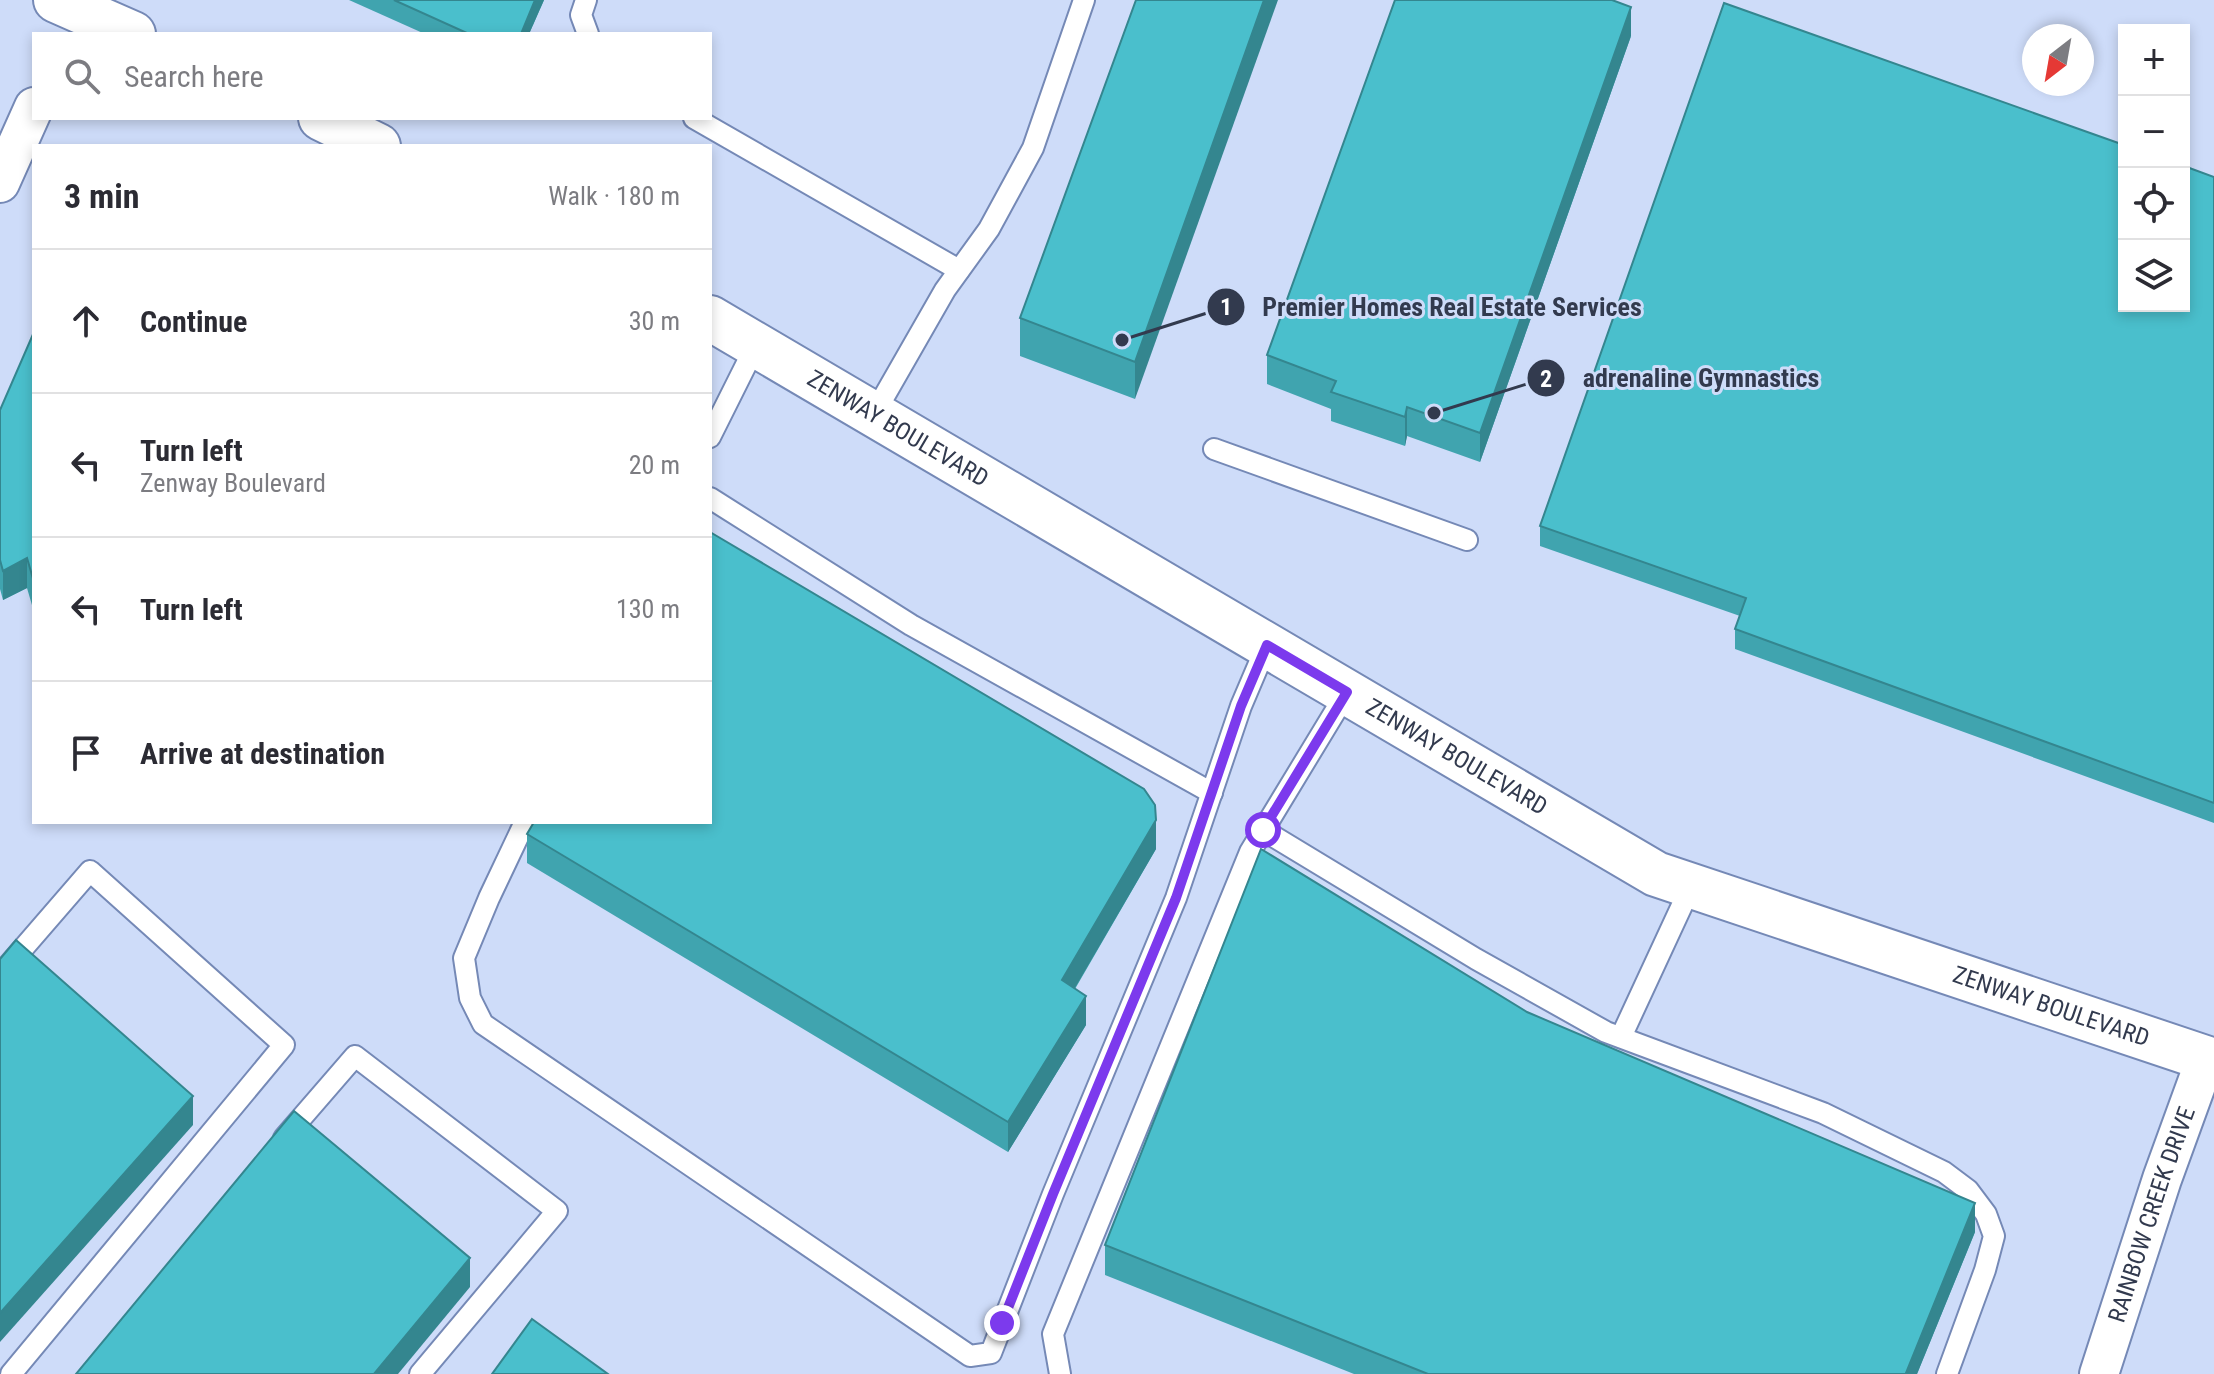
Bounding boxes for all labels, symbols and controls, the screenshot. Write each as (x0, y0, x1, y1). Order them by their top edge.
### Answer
north arrow (2022, 24, 2094, 96)
map controls (2118, 24, 2190, 312)
button: + (2118, 24, 2190, 96)
search box (32, 32, 712, 120)
icon: search (60, 54, 104, 98)
text: Search here (124, 59, 264, 94)
button: − (2118, 96, 2190, 168)
button: locate (2118, 168, 2190, 240)
text: 3 min (64, 176, 140, 216)
text: Walk · 180 m (548, 181, 680, 211)
button: layers (2118, 240, 2190, 312)
callout: Premier Homes Real Estate Services (1206, 282, 1657, 332)
text: Premier Homes Real Estate Services (1262, 292, 1642, 322)
text: 1 (1220, 293, 1232, 321)
icon: ahead (64, 299, 108, 343)
text: Continue (140, 304, 247, 339)
text: 30 m (629, 306, 680, 336)
callout: adrenaline Gymnastics (1526, 353, 1835, 403)
text: adrenaline Gymnastics (1583, 363, 1819, 393)
street label: ZENWAY BOULEVARD (802, 364, 994, 493)
text: 2 (1540, 365, 1552, 393)
text: Turn left (140, 433, 243, 468)
icon: left (64, 443, 108, 487)
text: 20 m (629, 450, 680, 480)
text: Zenway Boulevard (140, 468, 326, 498)
icon: left (64, 587, 108, 631)
text: Turn left (140, 592, 243, 627)
text: 130 m (616, 594, 680, 624)
street label: ZENWAY BOULEVARD (1361, 693, 1552, 821)
icon: arrive (64, 731, 108, 775)
text: Arrive at destination (140, 736, 385, 771)
route start (1245, 812, 1281, 848)
street label: ZENWAY BOULEVARD (1949, 961, 2153, 1052)
street label: RAINBOW CREEK DRIVE (2103, 1103, 2201, 1326)
route end (984, 1305, 1020, 1341)

